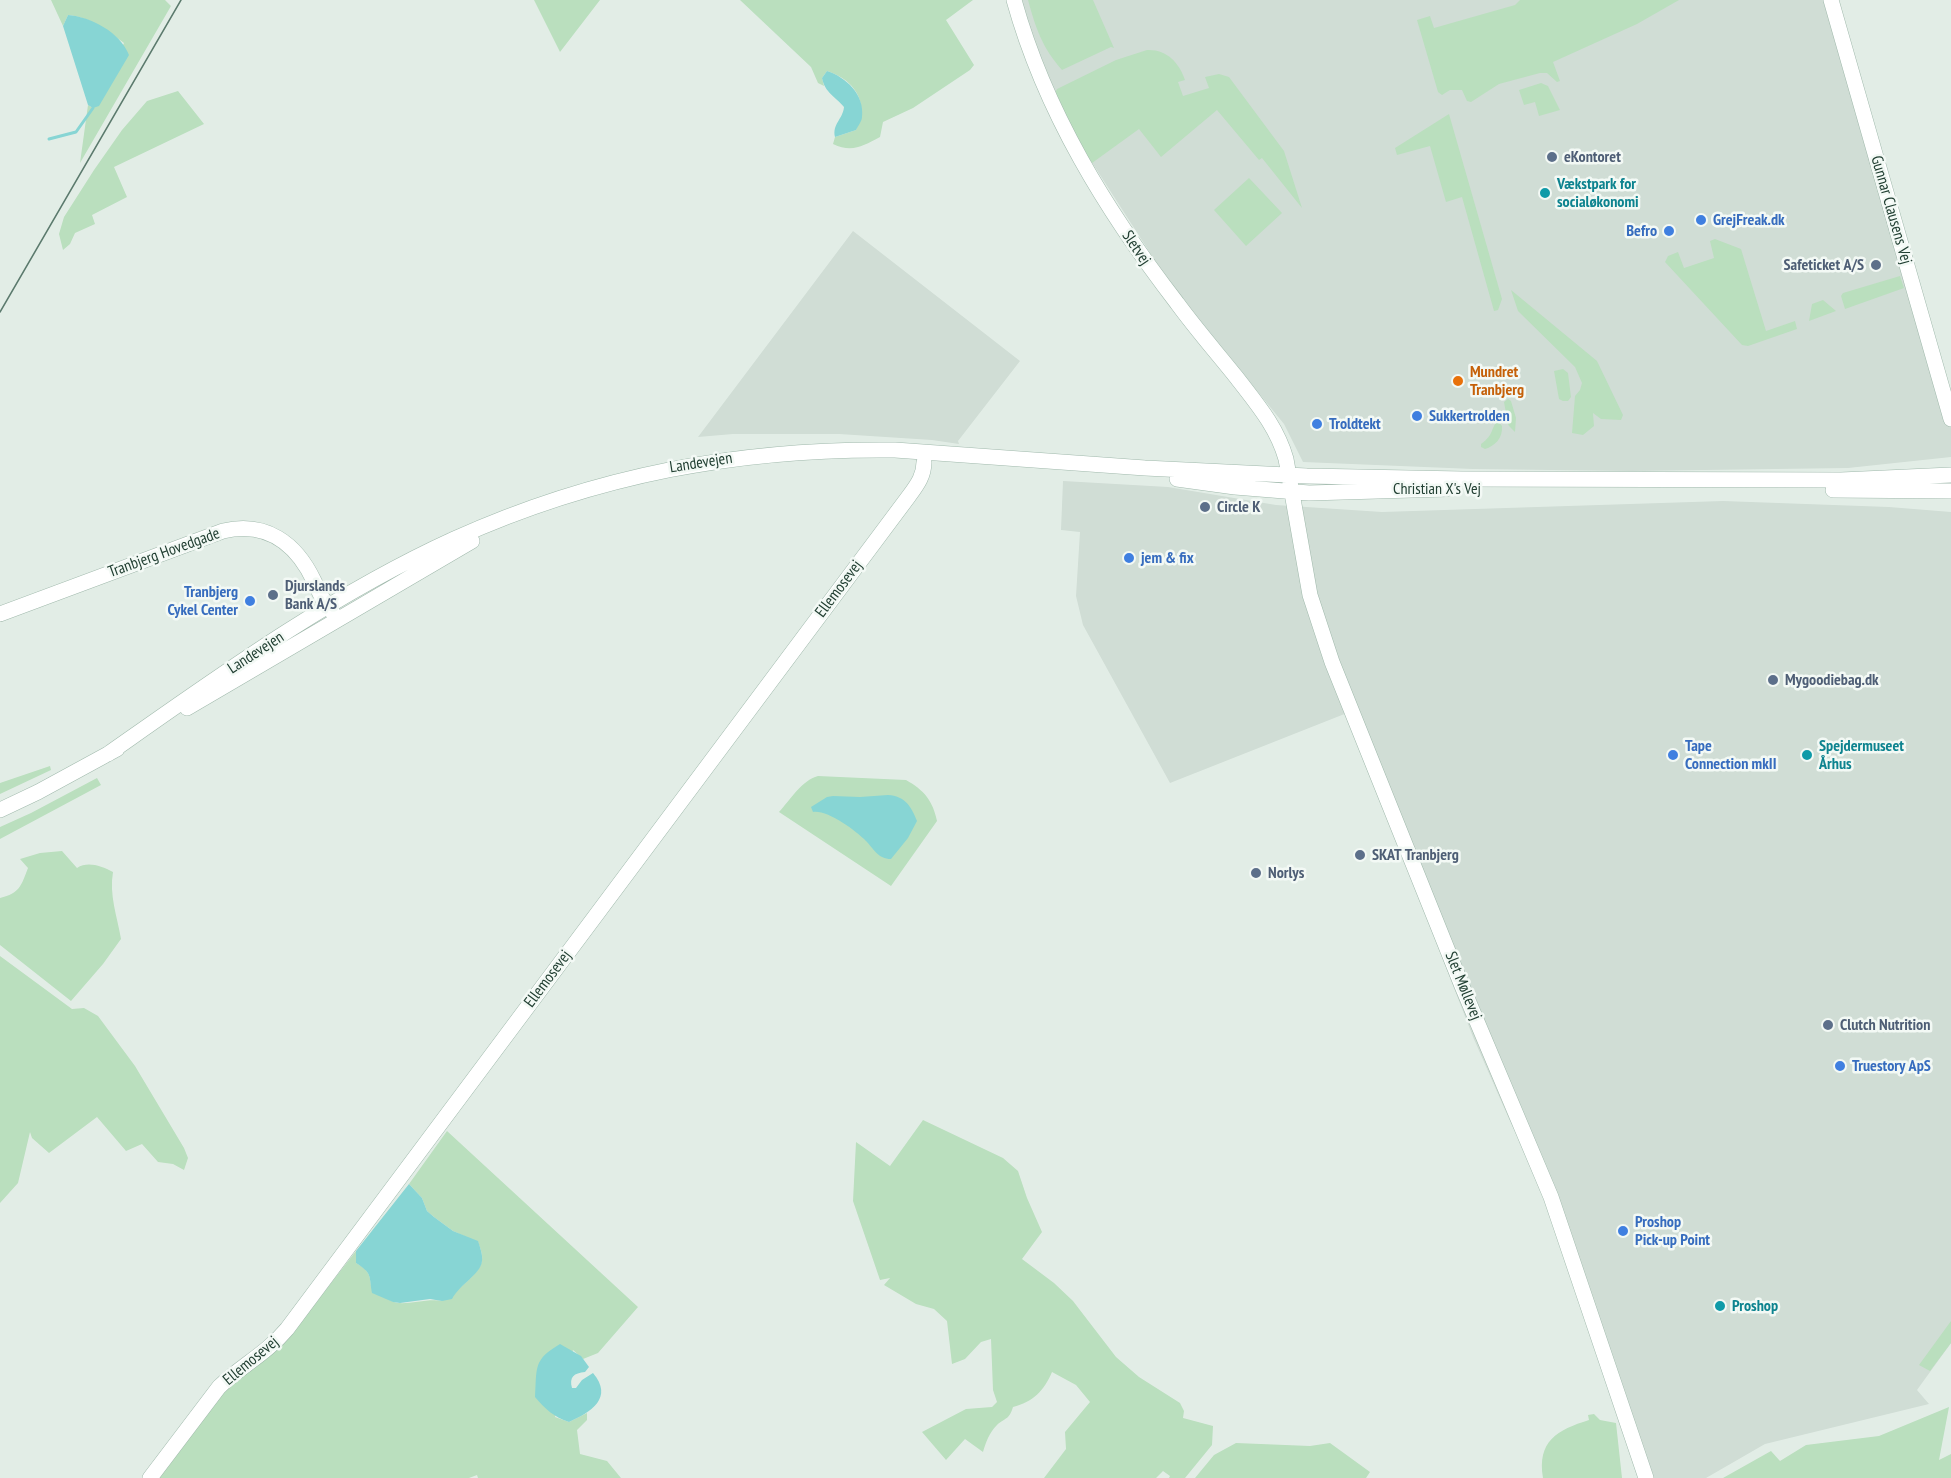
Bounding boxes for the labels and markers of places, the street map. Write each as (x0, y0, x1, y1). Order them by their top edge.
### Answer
place label: eKontoret (1564, 147, 1621, 167)
marker: eKontoret (1545, 150, 1559, 164)
place label: Vækstpark for socialøkonomi (1557, 174, 1639, 212)
marker: Vækstpark for socialøkonomi (1538, 186, 1552, 200)
place label: GrejFreak.dk (1713, 210, 1785, 230)
marker: GrejFreak.dk (1694, 213, 1708, 227)
place label: Befro (1626, 221, 1657, 241)
marker: Befro (1662, 224, 1676, 238)
place label: Safeticket A/S (1784, 255, 1864, 275)
marker: Safeticket A/S (1869, 258, 1883, 272)
place label: Mundret Tranbjerg (1470, 362, 1524, 400)
marker: Mundret Tranbjerg (1451, 374, 1465, 388)
place label: Sukkertrolden (1429, 406, 1510, 426)
marker: Sukkertrolden (1410, 409, 1424, 423)
place label: Troldtekt (1329, 414, 1381, 434)
marker: Troldtekt (1310, 417, 1324, 431)
place label: Circle K (1217, 497, 1261, 517)
marker: Circle K (1198, 500, 1212, 514)
place label: jem & fix (1141, 548, 1194, 568)
marker: jem & fix (1122, 551, 1136, 565)
place label: Djurslands Bank A/S (285, 576, 345, 614)
place label: Tranbjerg Cykel Center (167, 582, 238, 620)
marker: Djurslands Bank A/S (266, 588, 280, 602)
marker: Tranbjerg Cykel Center (243, 594, 257, 608)
place label: Mygoodiebag.dk (1785, 670, 1879, 690)
marker: Mygoodiebag.dk (1766, 673, 1780, 687)
place label: Tape Connection mkII (1685, 736, 1776, 774)
place label: Spejdermuseet Århus (1819, 736, 1904, 774)
marker: Tape Connection mkII (1666, 748, 1680, 762)
marker: Spejdermuseet Århus (1800, 748, 1814, 762)
place label: SKAT Tranbjerg (1372, 845, 1459, 865)
marker: SKAT Tranbjerg (1353, 848, 1367, 862)
place label: Norlys (1268, 863, 1304, 883)
marker: Norlys (1249, 866, 1263, 880)
place label: Clutch Nutrition (1840, 1015, 1930, 1035)
marker: Clutch Nutrition (1821, 1018, 1835, 1032)
place label: Truestory ApS (1852, 1056, 1931, 1076)
marker: Truestory ApS (1833, 1059, 1847, 1073)
place label: Proshop Pick-up Point (1635, 1212, 1710, 1250)
marker: Proshop Pick-up Point (1616, 1224, 1630, 1238)
place label: Proshop (1732, 1296, 1778, 1316)
marker: Proshop (1713, 1299, 1727, 1313)

